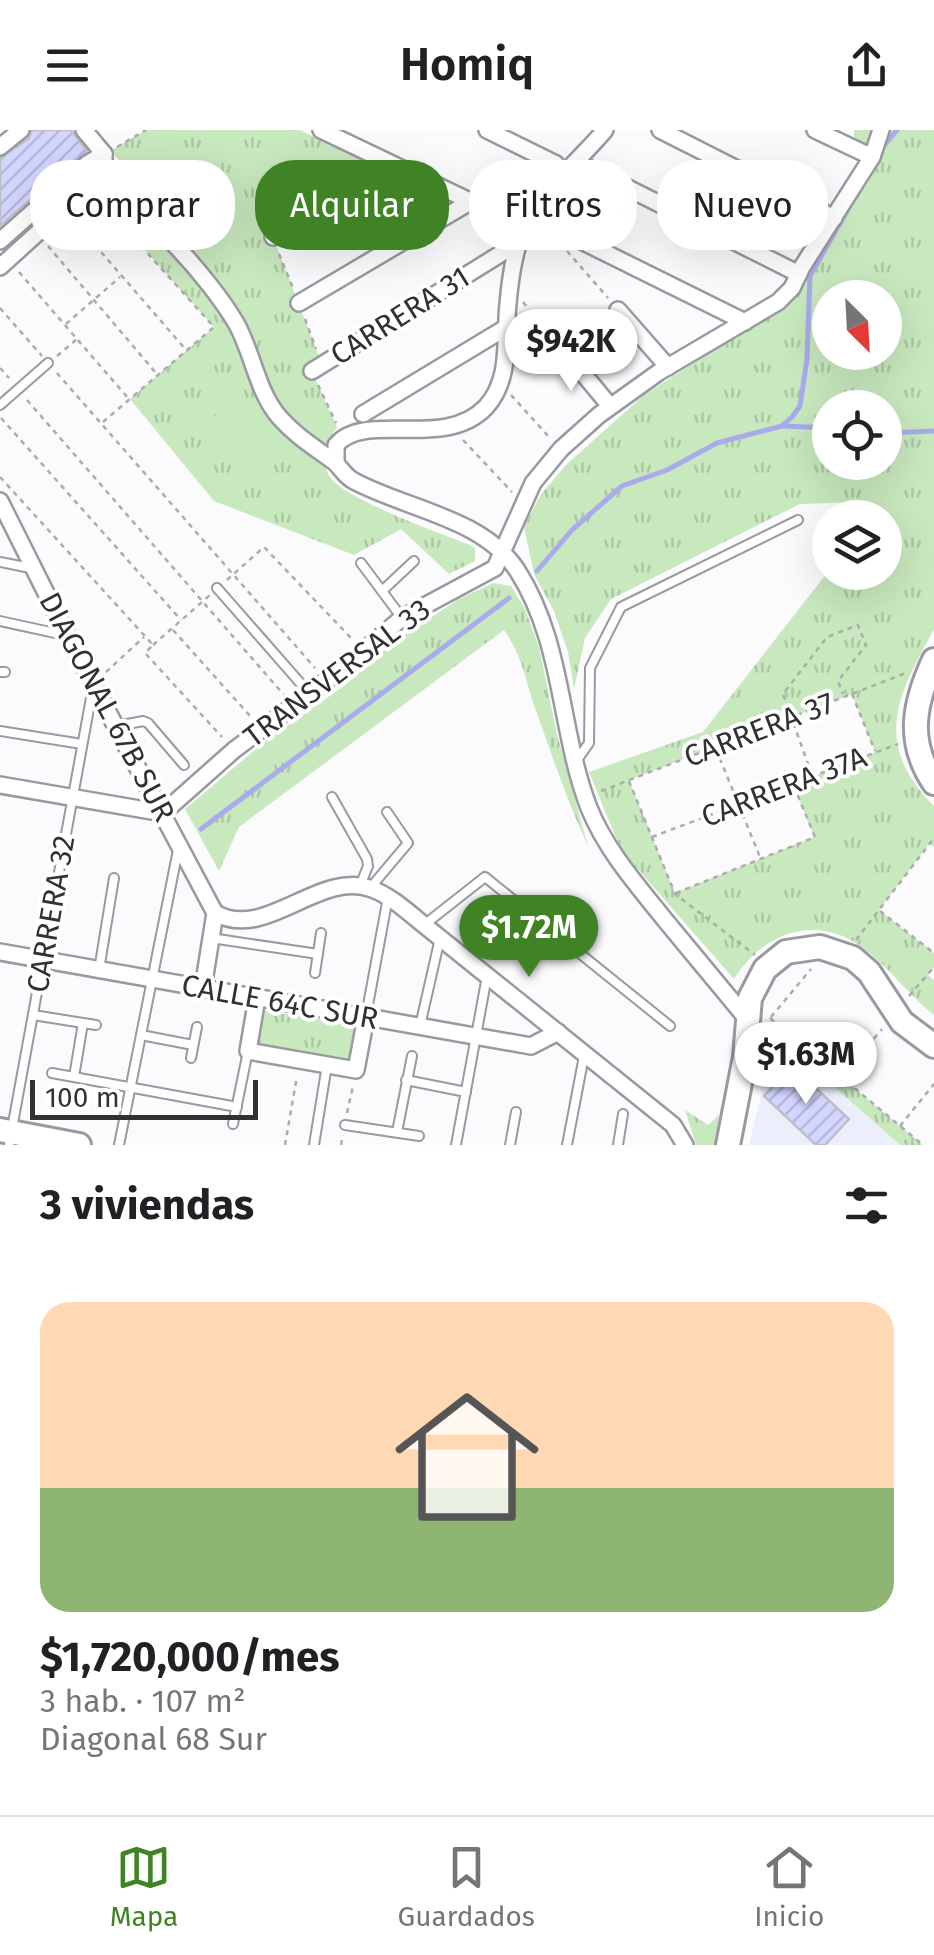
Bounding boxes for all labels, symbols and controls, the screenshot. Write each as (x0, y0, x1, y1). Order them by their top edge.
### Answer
icon: menu (40, 38, 95, 93)
text: Homiq (400, 38, 534, 92)
icon: share (839, 38, 894, 93)
chip: Comprar (30, 160, 235, 250)
chip: Alquilar (255, 160, 449, 250)
chip: Filtros (469, 160, 637, 250)
chip: Nuevo (657, 160, 828, 250)
street label: CARRERA 31 (324, 259, 476, 373)
north arrow (812, 280, 902, 370)
map controls (812, 280, 902, 590)
pin: $942K (501, 309, 641, 394)
text: $942K (527, 322, 615, 360)
button: locate (812, 390, 902, 480)
button: layers (812, 500, 902, 590)
street label: DIAGONAL 67B SUR (31, 586, 183, 828)
street label: TRANSVERSAL 33 (237, 591, 437, 755)
street label: CARRERA 37 (679, 685, 839, 775)
street label: CARRERA 37A (696, 739, 872, 835)
street label: CARRERA 32 (19, 833, 83, 995)
pin: $1.72M (448, 895, 610, 980)
text: $1.72M (481, 908, 577, 946)
street label: CALLE 64C SUR (179, 967, 381, 1037)
pin: $1.63M (725, 1022, 887, 1107)
text: $1.63M (757, 1035, 855, 1073)
scale bar (30, 1075, 258, 1120)
text: 100 m (45, 1081, 120, 1114)
icon: filters (839, 1178, 894, 1233)
text: 3 viviendas (40, 1180, 254, 1230)
icon: home (377, 1367, 557, 1547)
text: $1,720,000/mes (40, 1632, 339, 1682)
text: 3 hab. · 107 m² (40, 1682, 245, 1720)
text: Diagonal 68 Sur (40, 1720, 267, 1758)
tab: Mapa (110, 1840, 178, 1933)
tab: Guardados (398, 1840, 535, 1933)
tab: Inicio (754, 1840, 824, 1933)

